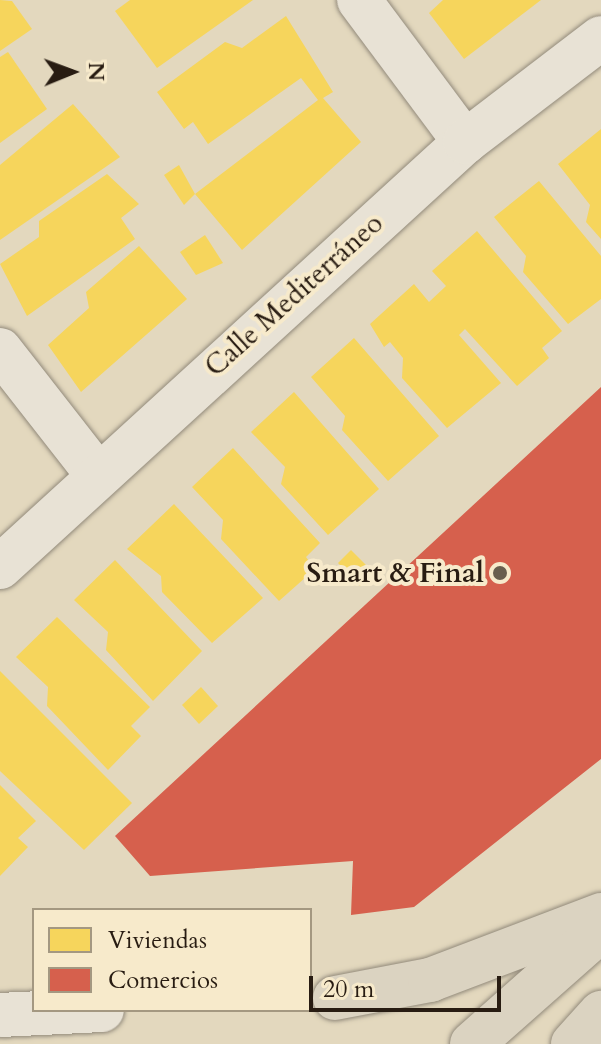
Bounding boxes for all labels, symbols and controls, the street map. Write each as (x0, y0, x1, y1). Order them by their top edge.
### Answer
north arrow (32, 32, 112, 112)
text: N (81, 62, 111, 81)
street label: Calle Mediterráneo (198, 206, 390, 384)
place label: Smart & Final (307, 556, 484, 590)
marker: Smart & Final (491, 564, 509, 582)
legend (32, 908, 312, 1012)
text: Viviendas (108, 924, 207, 957)
scale bar (313, 960, 505, 1010)
text: Comercios (108, 964, 218, 997)
text: 20 m (323, 973, 374, 1006)

